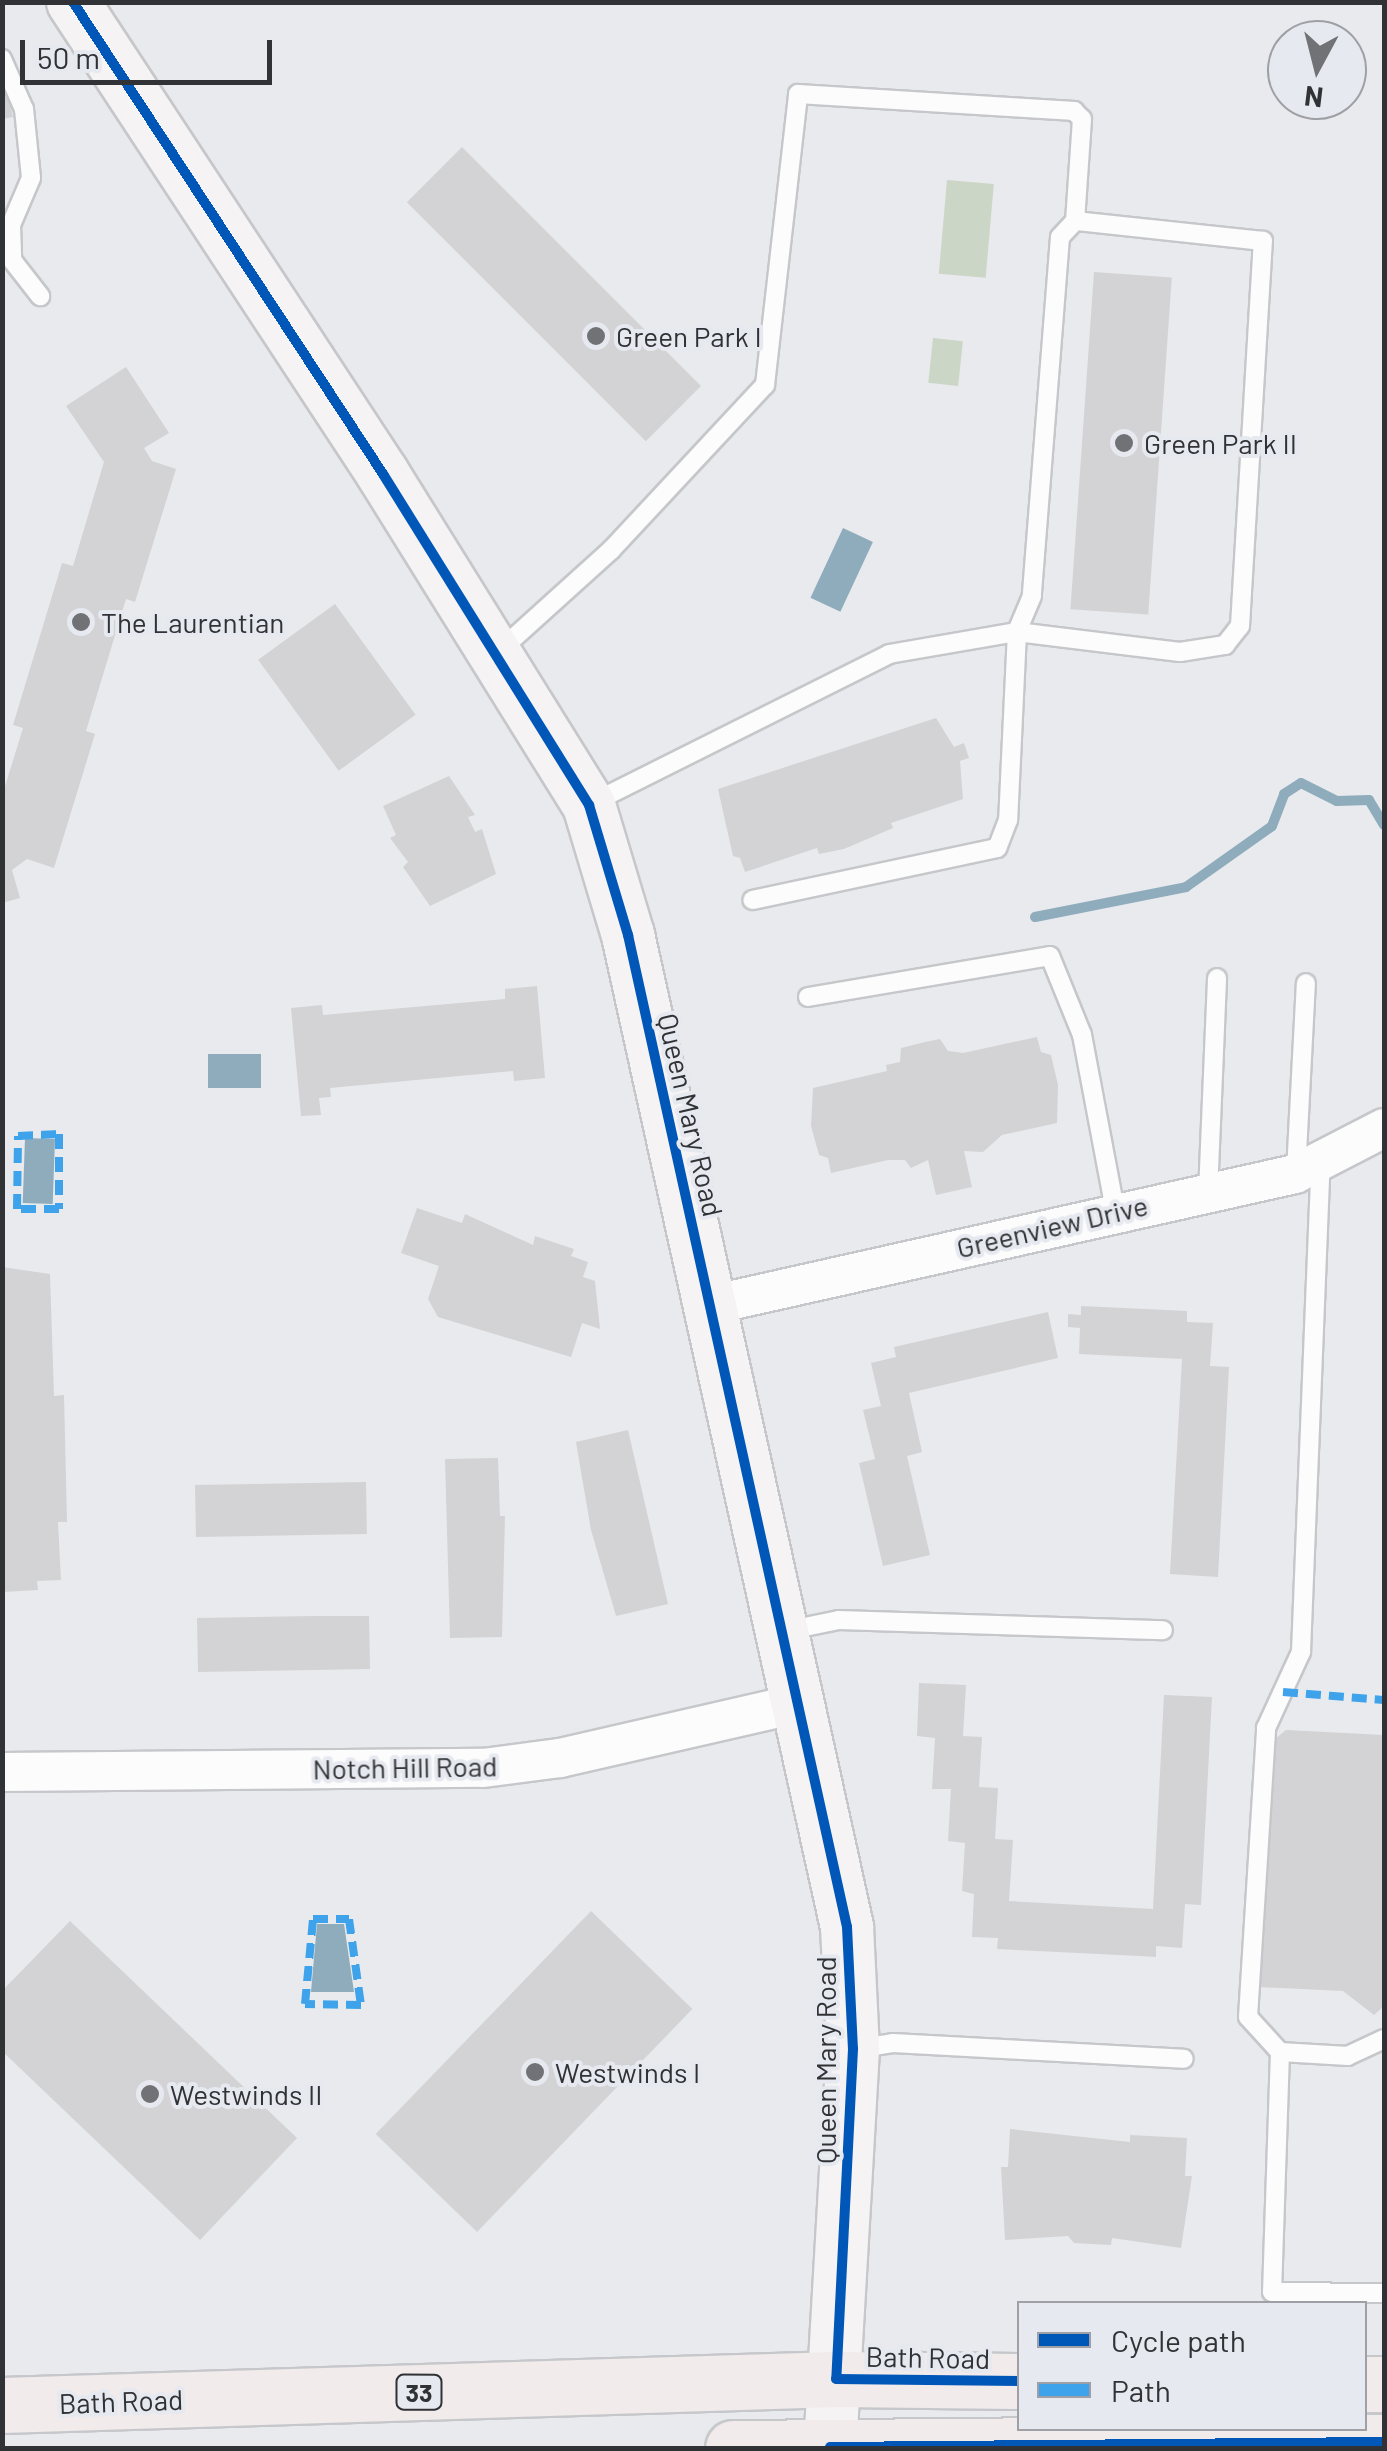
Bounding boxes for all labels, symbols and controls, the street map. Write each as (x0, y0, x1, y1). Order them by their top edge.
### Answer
scale bar (25, 20, 278, 82)
north arrow (1267, 20, 1367, 120)
text: 50 m (37, 39, 100, 75)
text: N (1302, 80, 1325, 116)
place label: Green Park I (616, 319, 762, 353)
marker: Green Park I (585, 325, 607, 347)
place label: Green Park II (1144, 426, 1297, 460)
marker: Green Park II (1113, 432, 1135, 454)
place label: The Laurentian (101, 605, 284, 639)
marker: The Laurentian (70, 611, 92, 633)
street label: Queen Mary Road (651, 1010, 731, 1220)
street label: Greenview Drive (953, 1188, 1151, 1264)
street label: Notch Hill Road (312, 1749, 498, 1785)
street label: Queen Mary Road (808, 1956, 842, 2164)
place label: Westwinds I (555, 2055, 700, 2089)
marker: Westwinds I (524, 2061, 546, 2083)
place label: Westwinds II (170, 2077, 323, 2111)
marker: Westwinds II (139, 2083, 161, 2105)
legend (1017, 2301, 1367, 2431)
text: Cycle path (1111, 2322, 1246, 2358)
street label: Bath Road (866, 2339, 990, 2375)
road number: 33 (394, 2372, 444, 2412)
text: Path (1111, 2372, 1171, 2408)
street label: Bath Road (58, 2382, 184, 2420)

